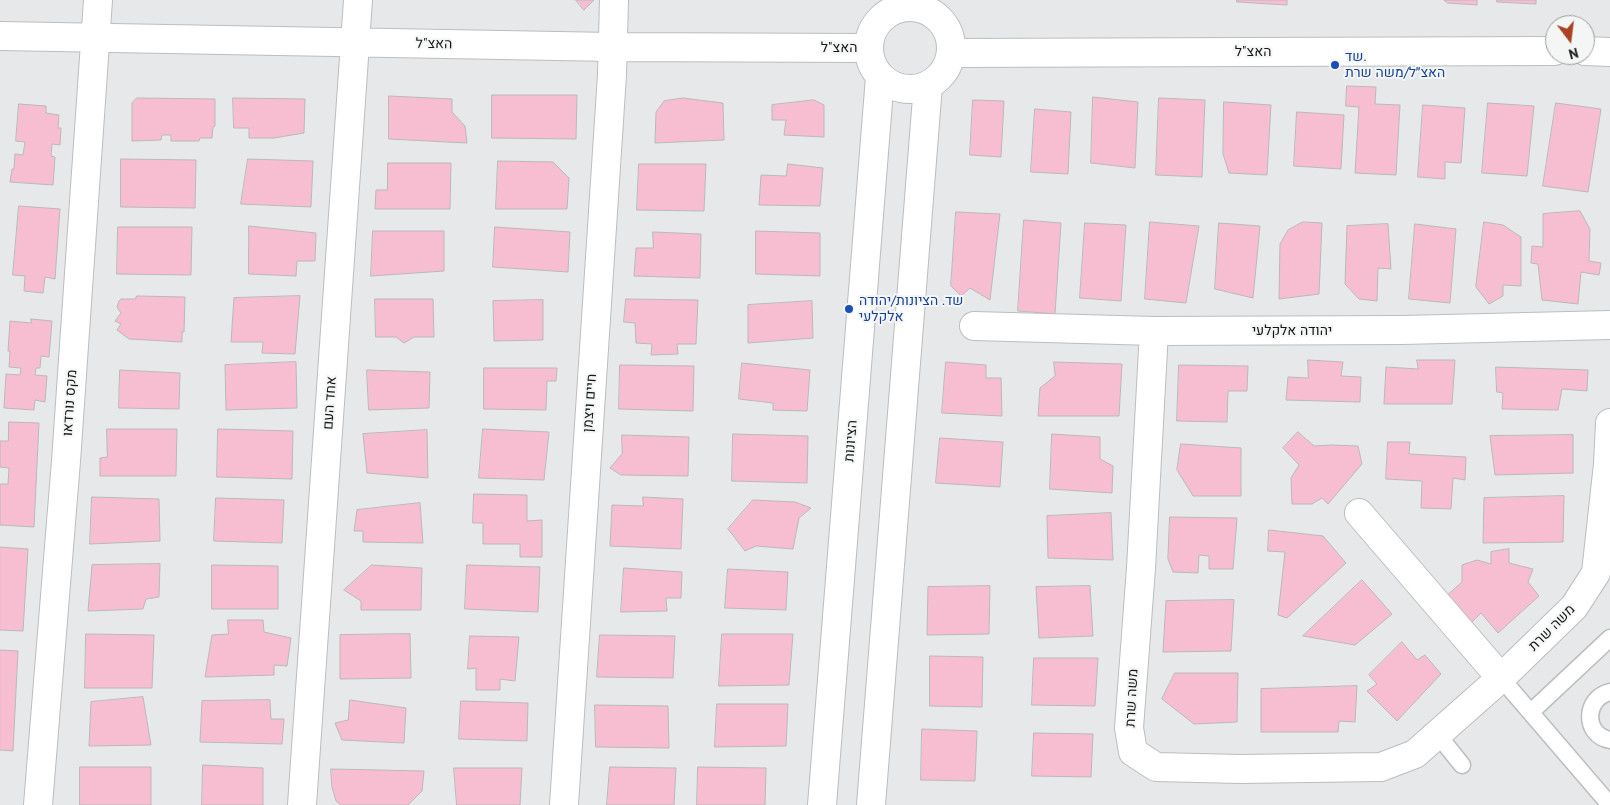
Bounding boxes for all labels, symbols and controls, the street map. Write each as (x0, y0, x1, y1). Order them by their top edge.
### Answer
north arrow (1545, 15, 1595, 65)
street label: האצ"ל (415, 35, 453, 53)
street label: האצ"ל (821, 40, 857, 56)
street label: האצ"ל (1235, 44, 1271, 60)
text: N (1567, 44, 1580, 63)
place label: שד. האצ״ל/משה שרת (1345, 49, 1445, 82)
marker: שד. האצ״ל/משה שרת (1329, 59, 1341, 71)
place label: שד. הציונות/יהודה אלקלעי (859, 293, 963, 326)
marker: שד. הציונות/יהודה אלקלעי (843, 303, 855, 315)
street label: יהודה אלקלעי (1252, 323, 1332, 339)
street label: מקס נורדאו (59, 369, 81, 437)
street label: חיים ויצמן (580, 373, 600, 433)
street label: אחד העם (320, 376, 340, 430)
street label: הציונות (841, 419, 861, 463)
street label: משה שרת (1525, 601, 1579, 655)
street label: משה שרת (1122, 668, 1142, 728)

